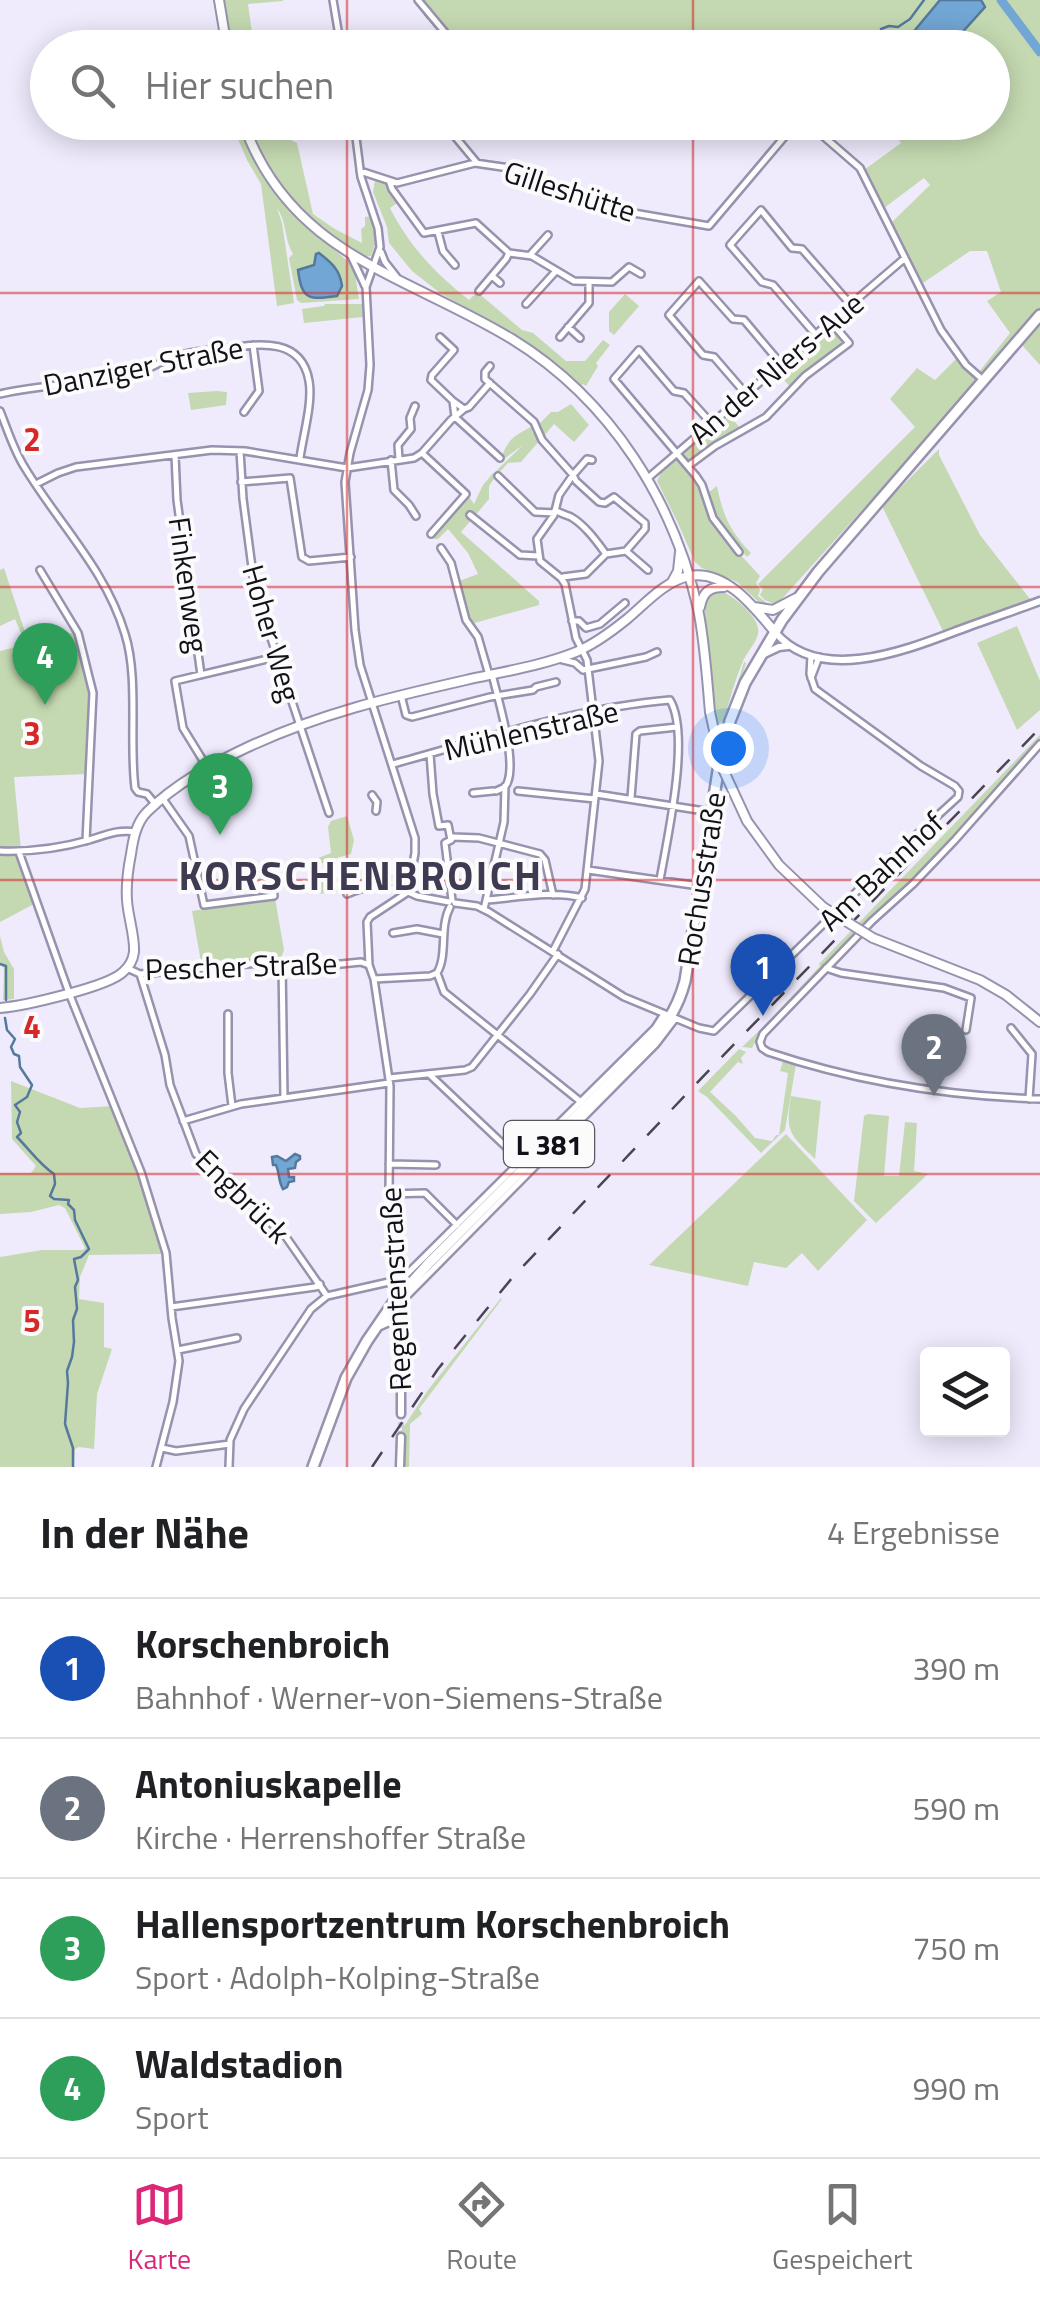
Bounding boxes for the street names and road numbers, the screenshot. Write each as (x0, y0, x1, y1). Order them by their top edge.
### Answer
street label: Gilleshütte (498, 148, 642, 234)
street label: An der Niers-Aue (678, 281, 874, 455)
street label: Danziger Straße (39, 324, 247, 408)
street label: Finkenweg (157, 514, 221, 656)
street label: Hoher Weg (230, 559, 314, 707)
street label: Mühlenstraße (439, 688, 623, 772)
street label: Rochusstraße (665, 789, 737, 969)
street label: Am Bahnhof (808, 801, 954, 941)
street label: Pescher Straße (144, 940, 338, 992)
road number: L 381 (504, 1121, 594, 1167)
street label: Engbrück (185, 1138, 301, 1254)
street label: Regentenstraße (367, 1186, 423, 1392)

